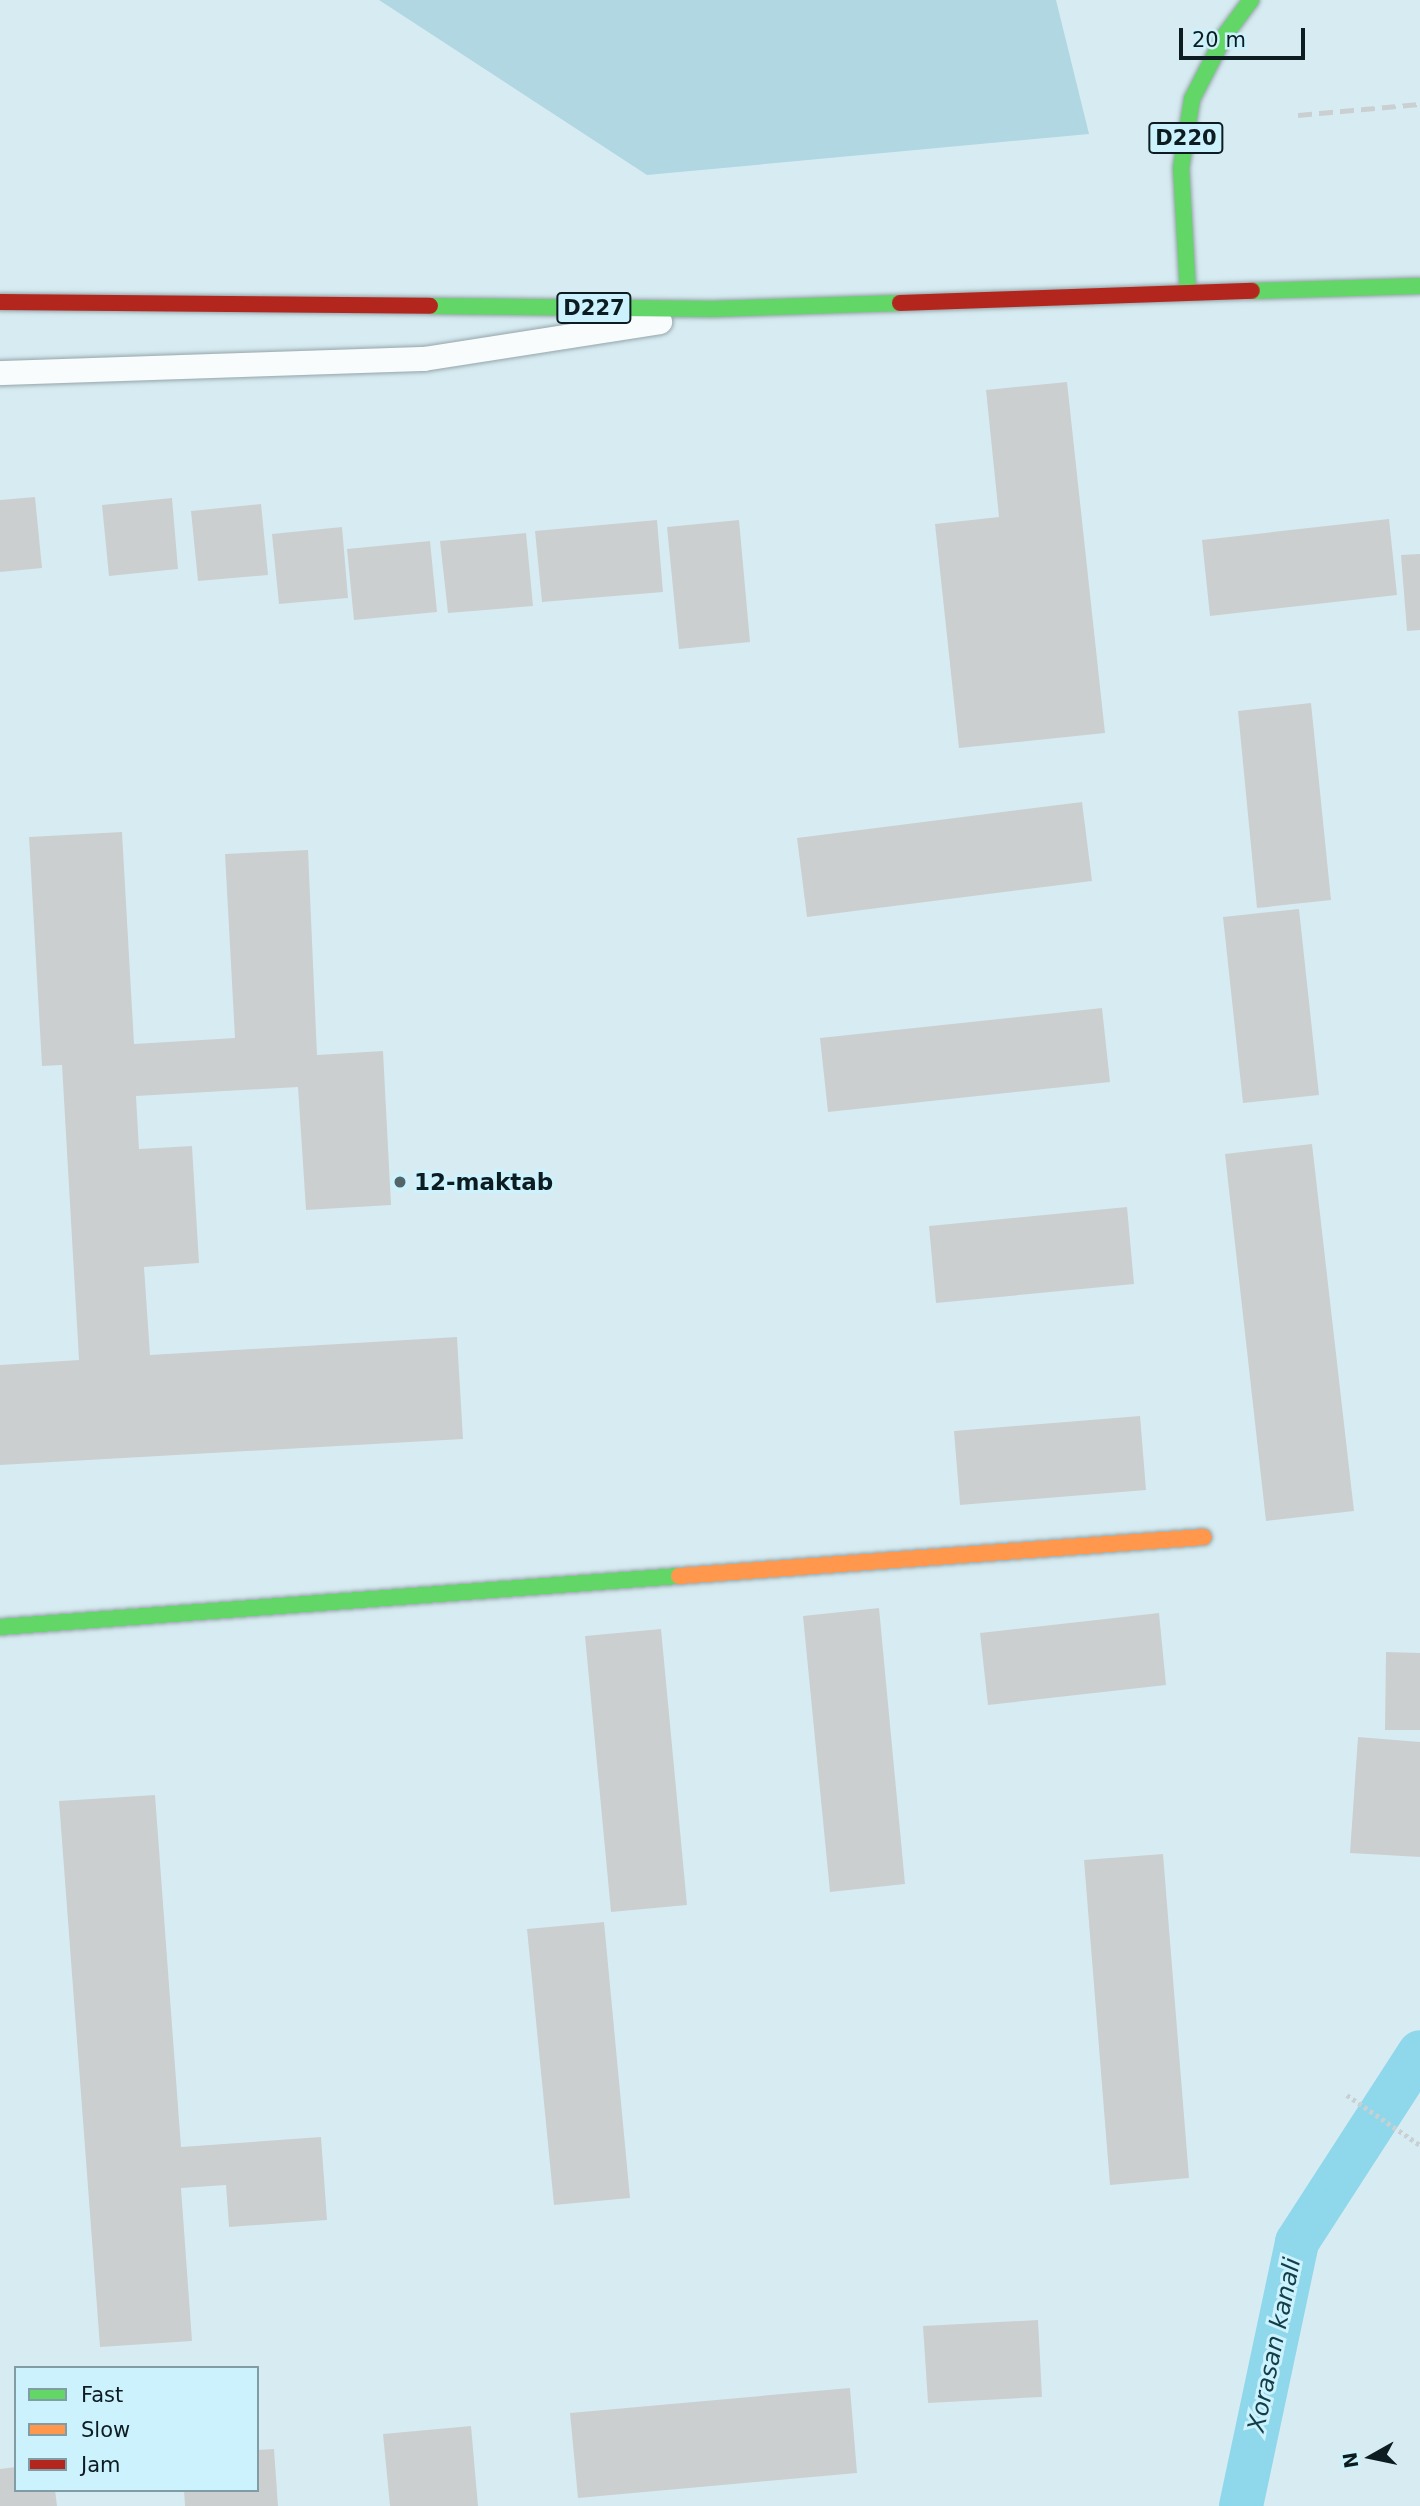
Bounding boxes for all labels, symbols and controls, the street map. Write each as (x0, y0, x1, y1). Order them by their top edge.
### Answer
scale bar (1182, 14, 1308, 58)
text: 20 m (1192, 28, 1246, 52)
road number: D220 (1148, 120, 1224, 156)
road number: D227 (556, 290, 632, 326)
place label: 12-maktab (414, 1168, 553, 1196)
marker: 12-maktab (392, 1174, 408, 1190)
water label: Xorasan kanali (1242, 2255, 1308, 2435)
legend (14, 2366, 259, 2492)
text: Fast (81, 2383, 123, 2407)
text: Slow (81, 2418, 130, 2442)
north arrow (1336, 2422, 1406, 2492)
text: N (1338, 2451, 1362, 2470)
text: Jam (81, 2453, 121, 2477)

